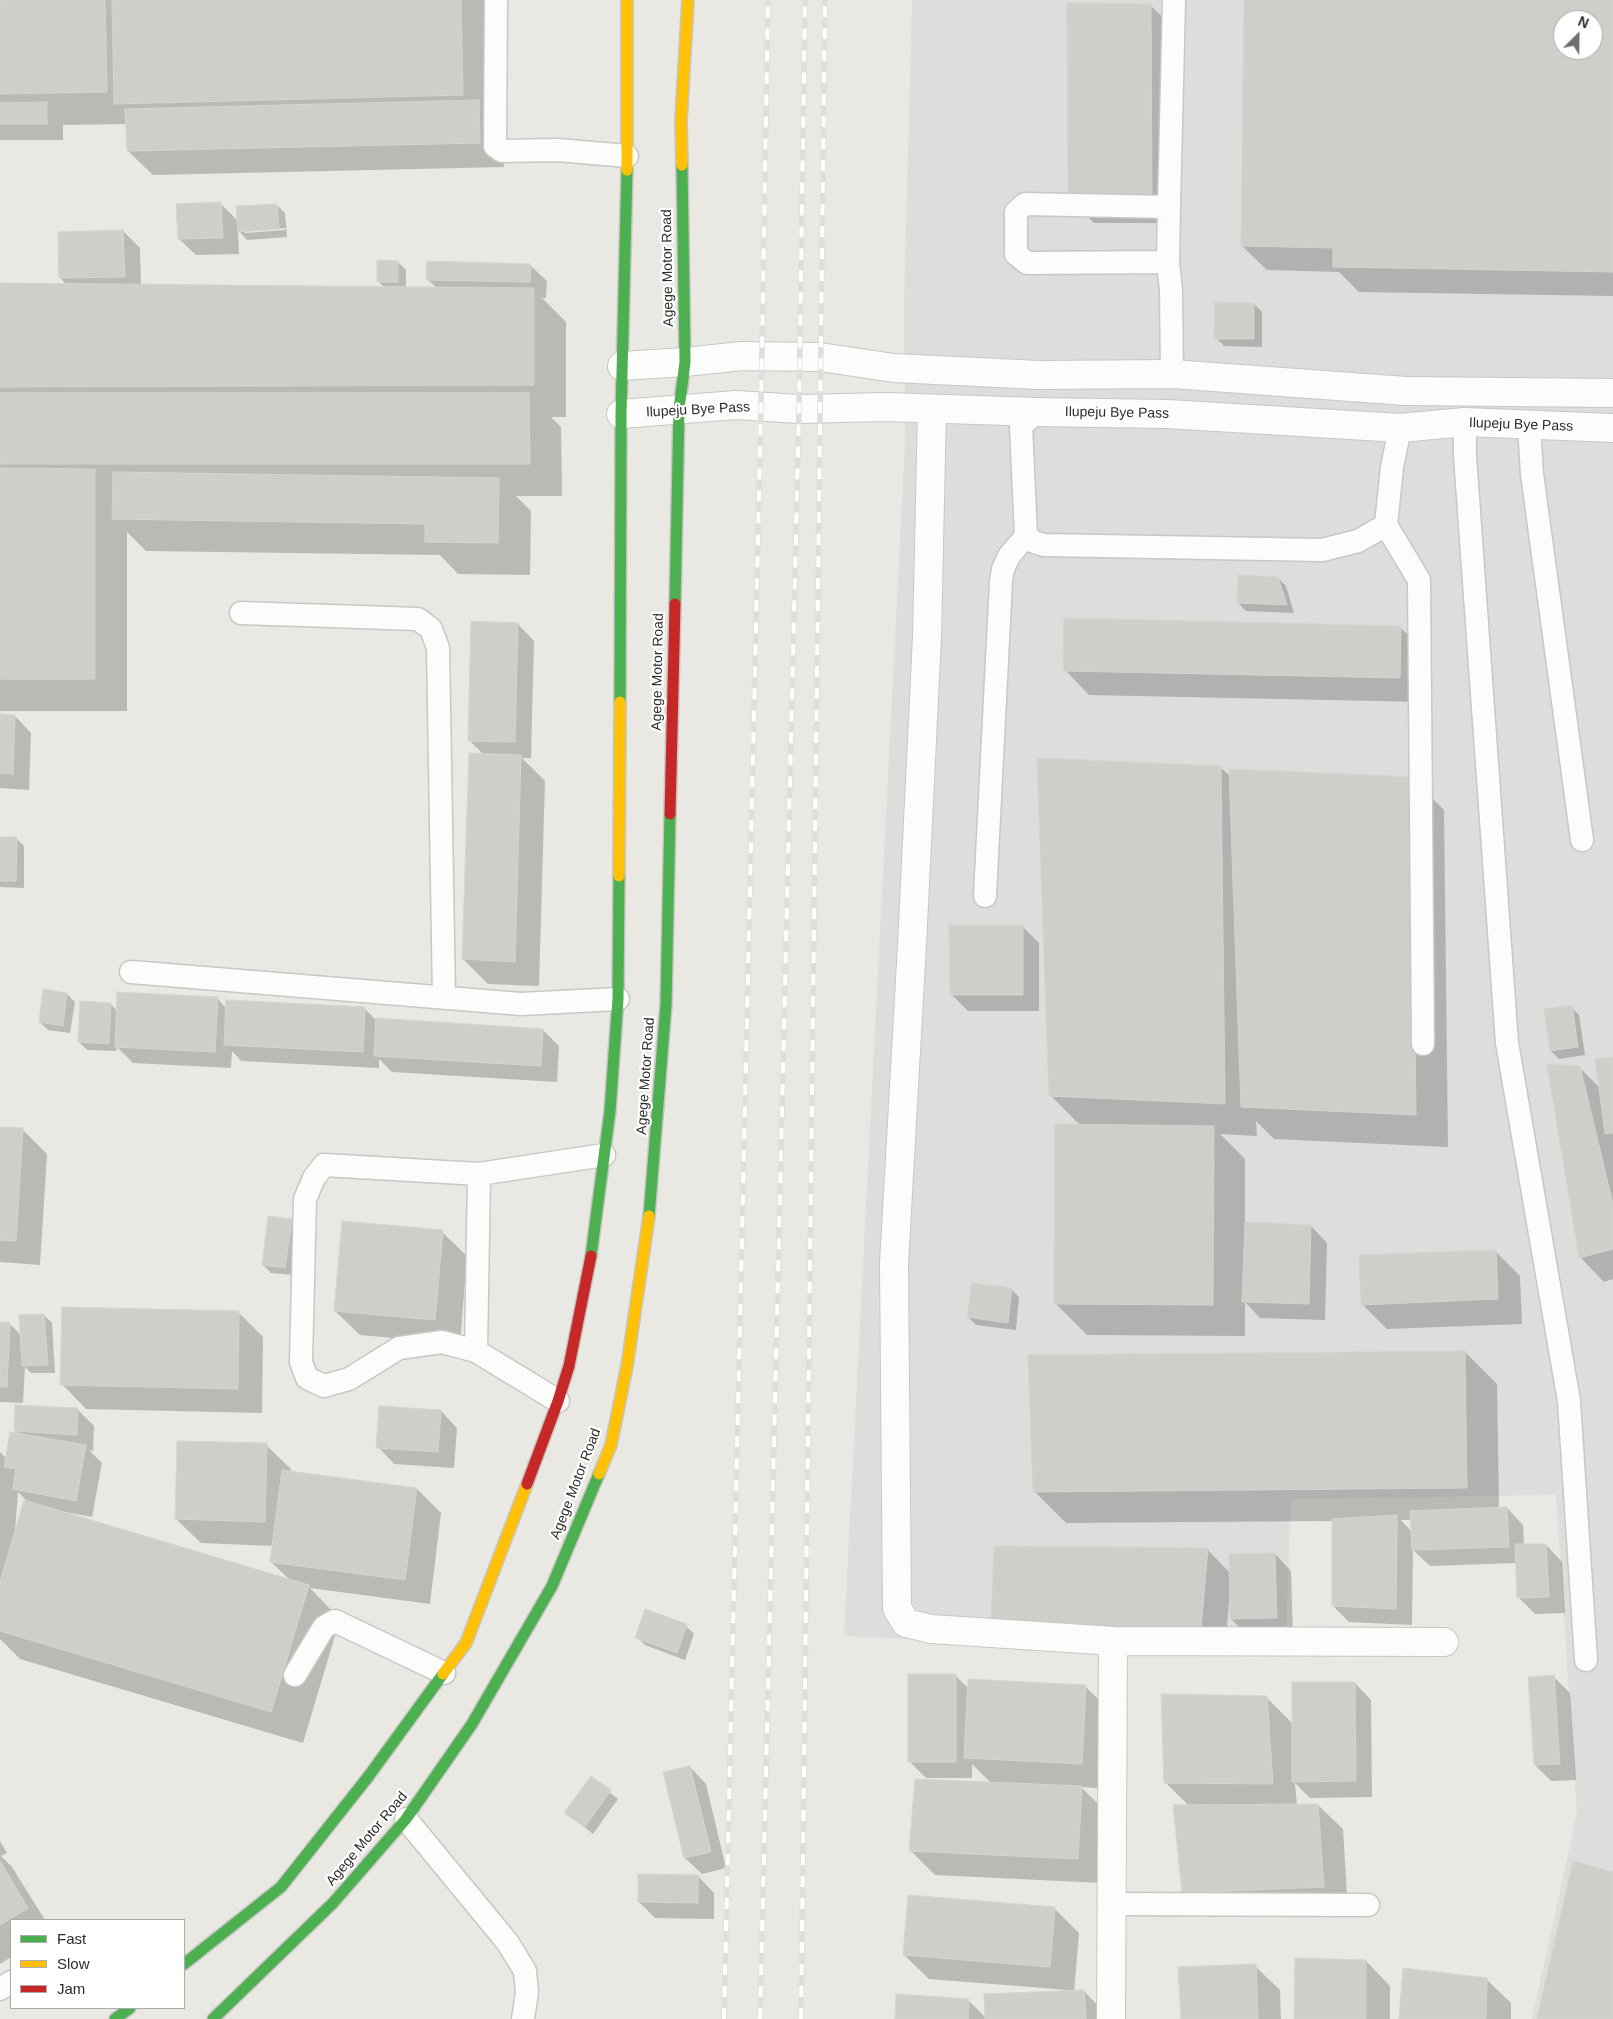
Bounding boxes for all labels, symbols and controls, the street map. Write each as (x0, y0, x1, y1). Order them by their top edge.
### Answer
north arrow (1553, 10, 1603, 60)
text: N (1576, 13, 1591, 31)
street label: Agege Motor Road (659, 209, 677, 327)
street label: Ilupeju Bye Pass (645, 399, 751, 421)
street label: Ilupeju Bye Pass (1065, 404, 1169, 422)
street label: Ilupeju Bye Pass (1469, 415, 1573, 435)
street label: Agege Motor Road (649, 613, 667, 731)
street label: Agege Motor Road (634, 1017, 658, 1135)
street label: Agege Motor Road (547, 1426, 605, 1542)
street label: Agege Motor Road (323, 1789, 411, 1889)
legend (10, 1919, 185, 2009)
text: Fast (57, 1930, 86, 1947)
text: Slow (57, 1955, 90, 1972)
text: Jam (57, 1980, 85, 1997)

